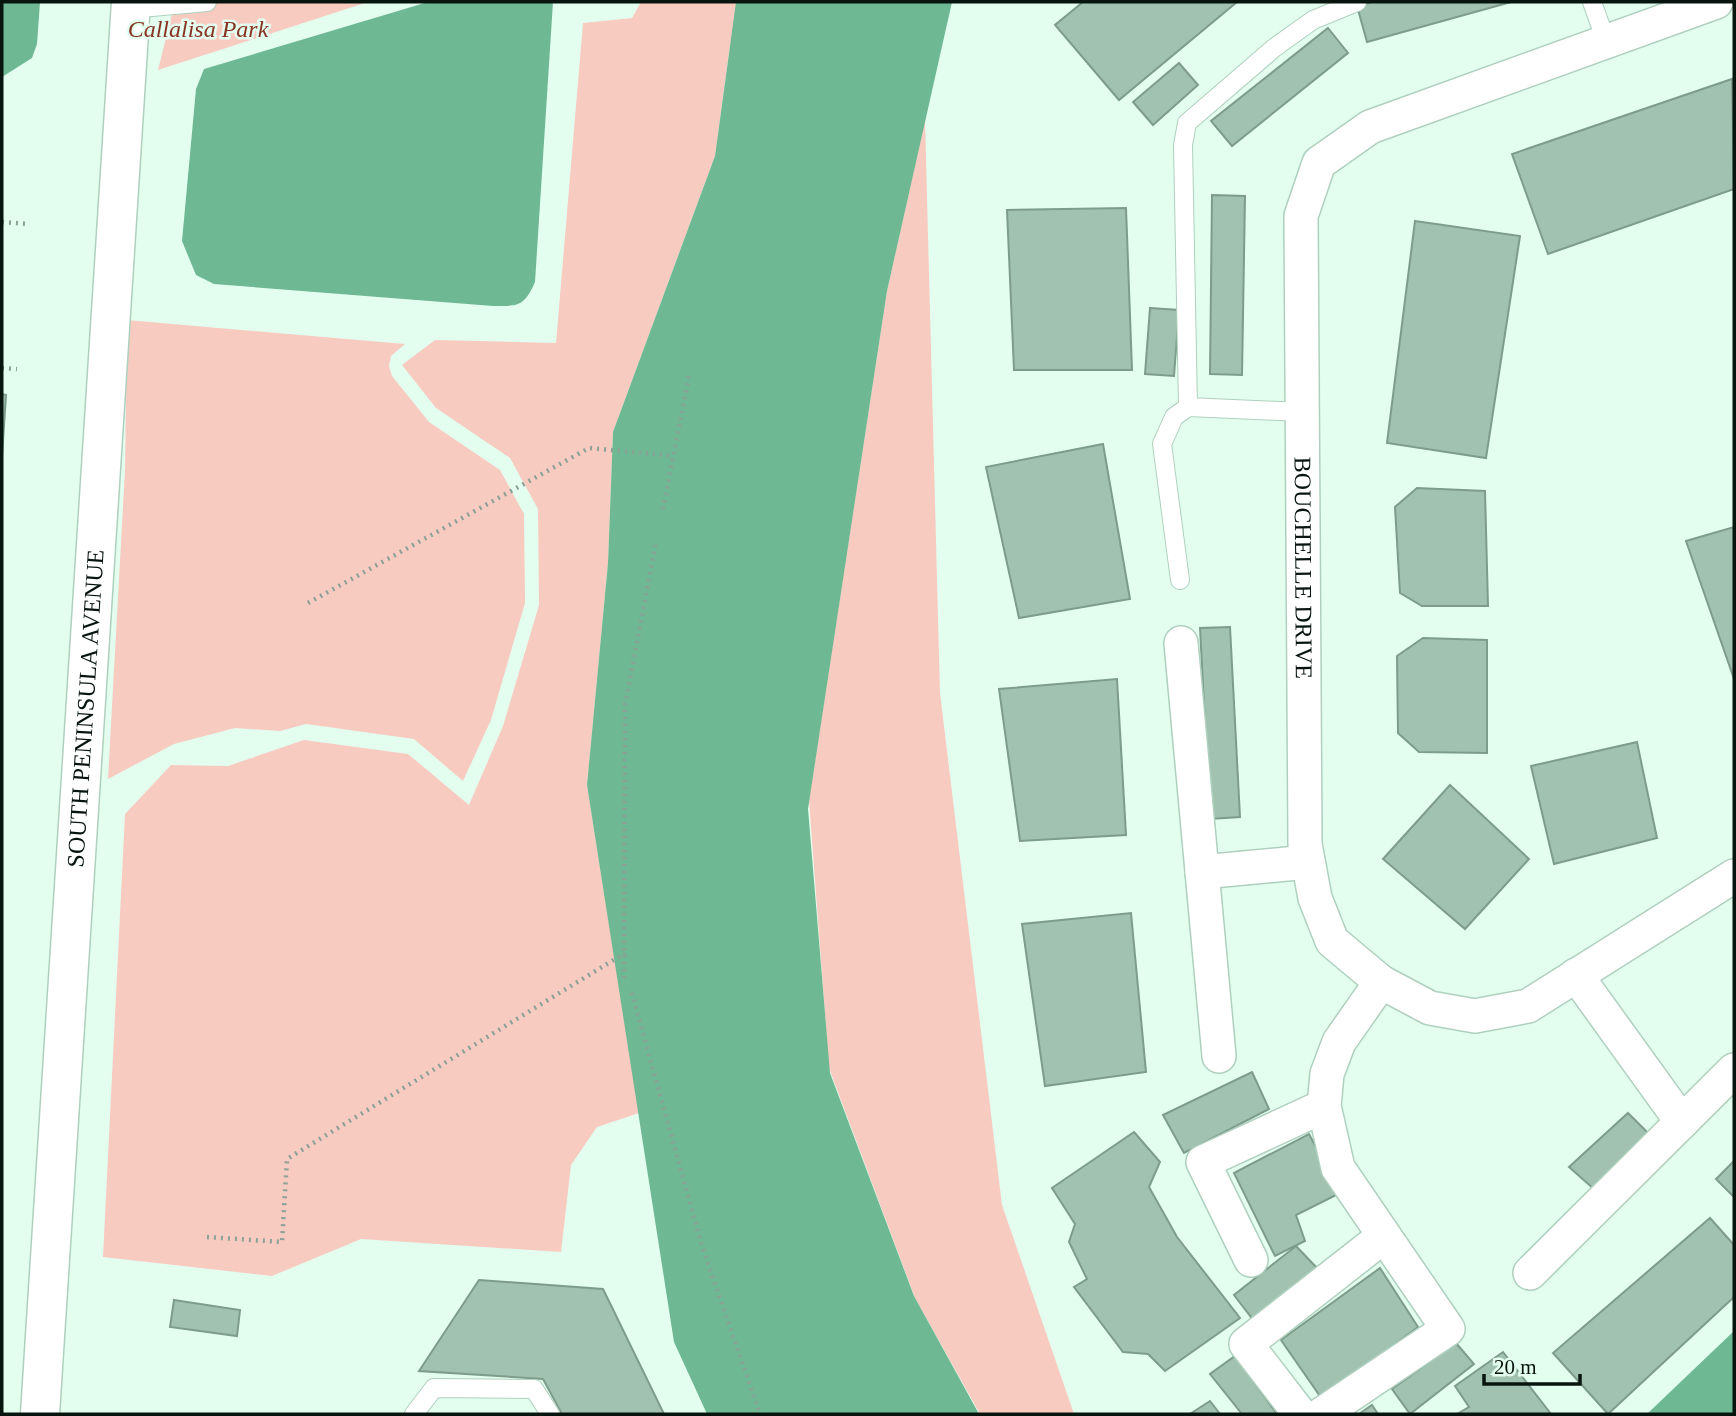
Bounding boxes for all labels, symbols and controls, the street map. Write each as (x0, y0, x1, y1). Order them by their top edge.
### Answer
park label: Callalisa Park (128, 16, 269, 42)
street label: BOUCHELLE DRIVE (1290, 457, 1317, 679)
street label: SOUTH PENINSULA AVENUE (62, 549, 109, 868)
scale bar (1484, 1342, 1580, 1386)
text: 20 m (1494, 1355, 1537, 1379)

